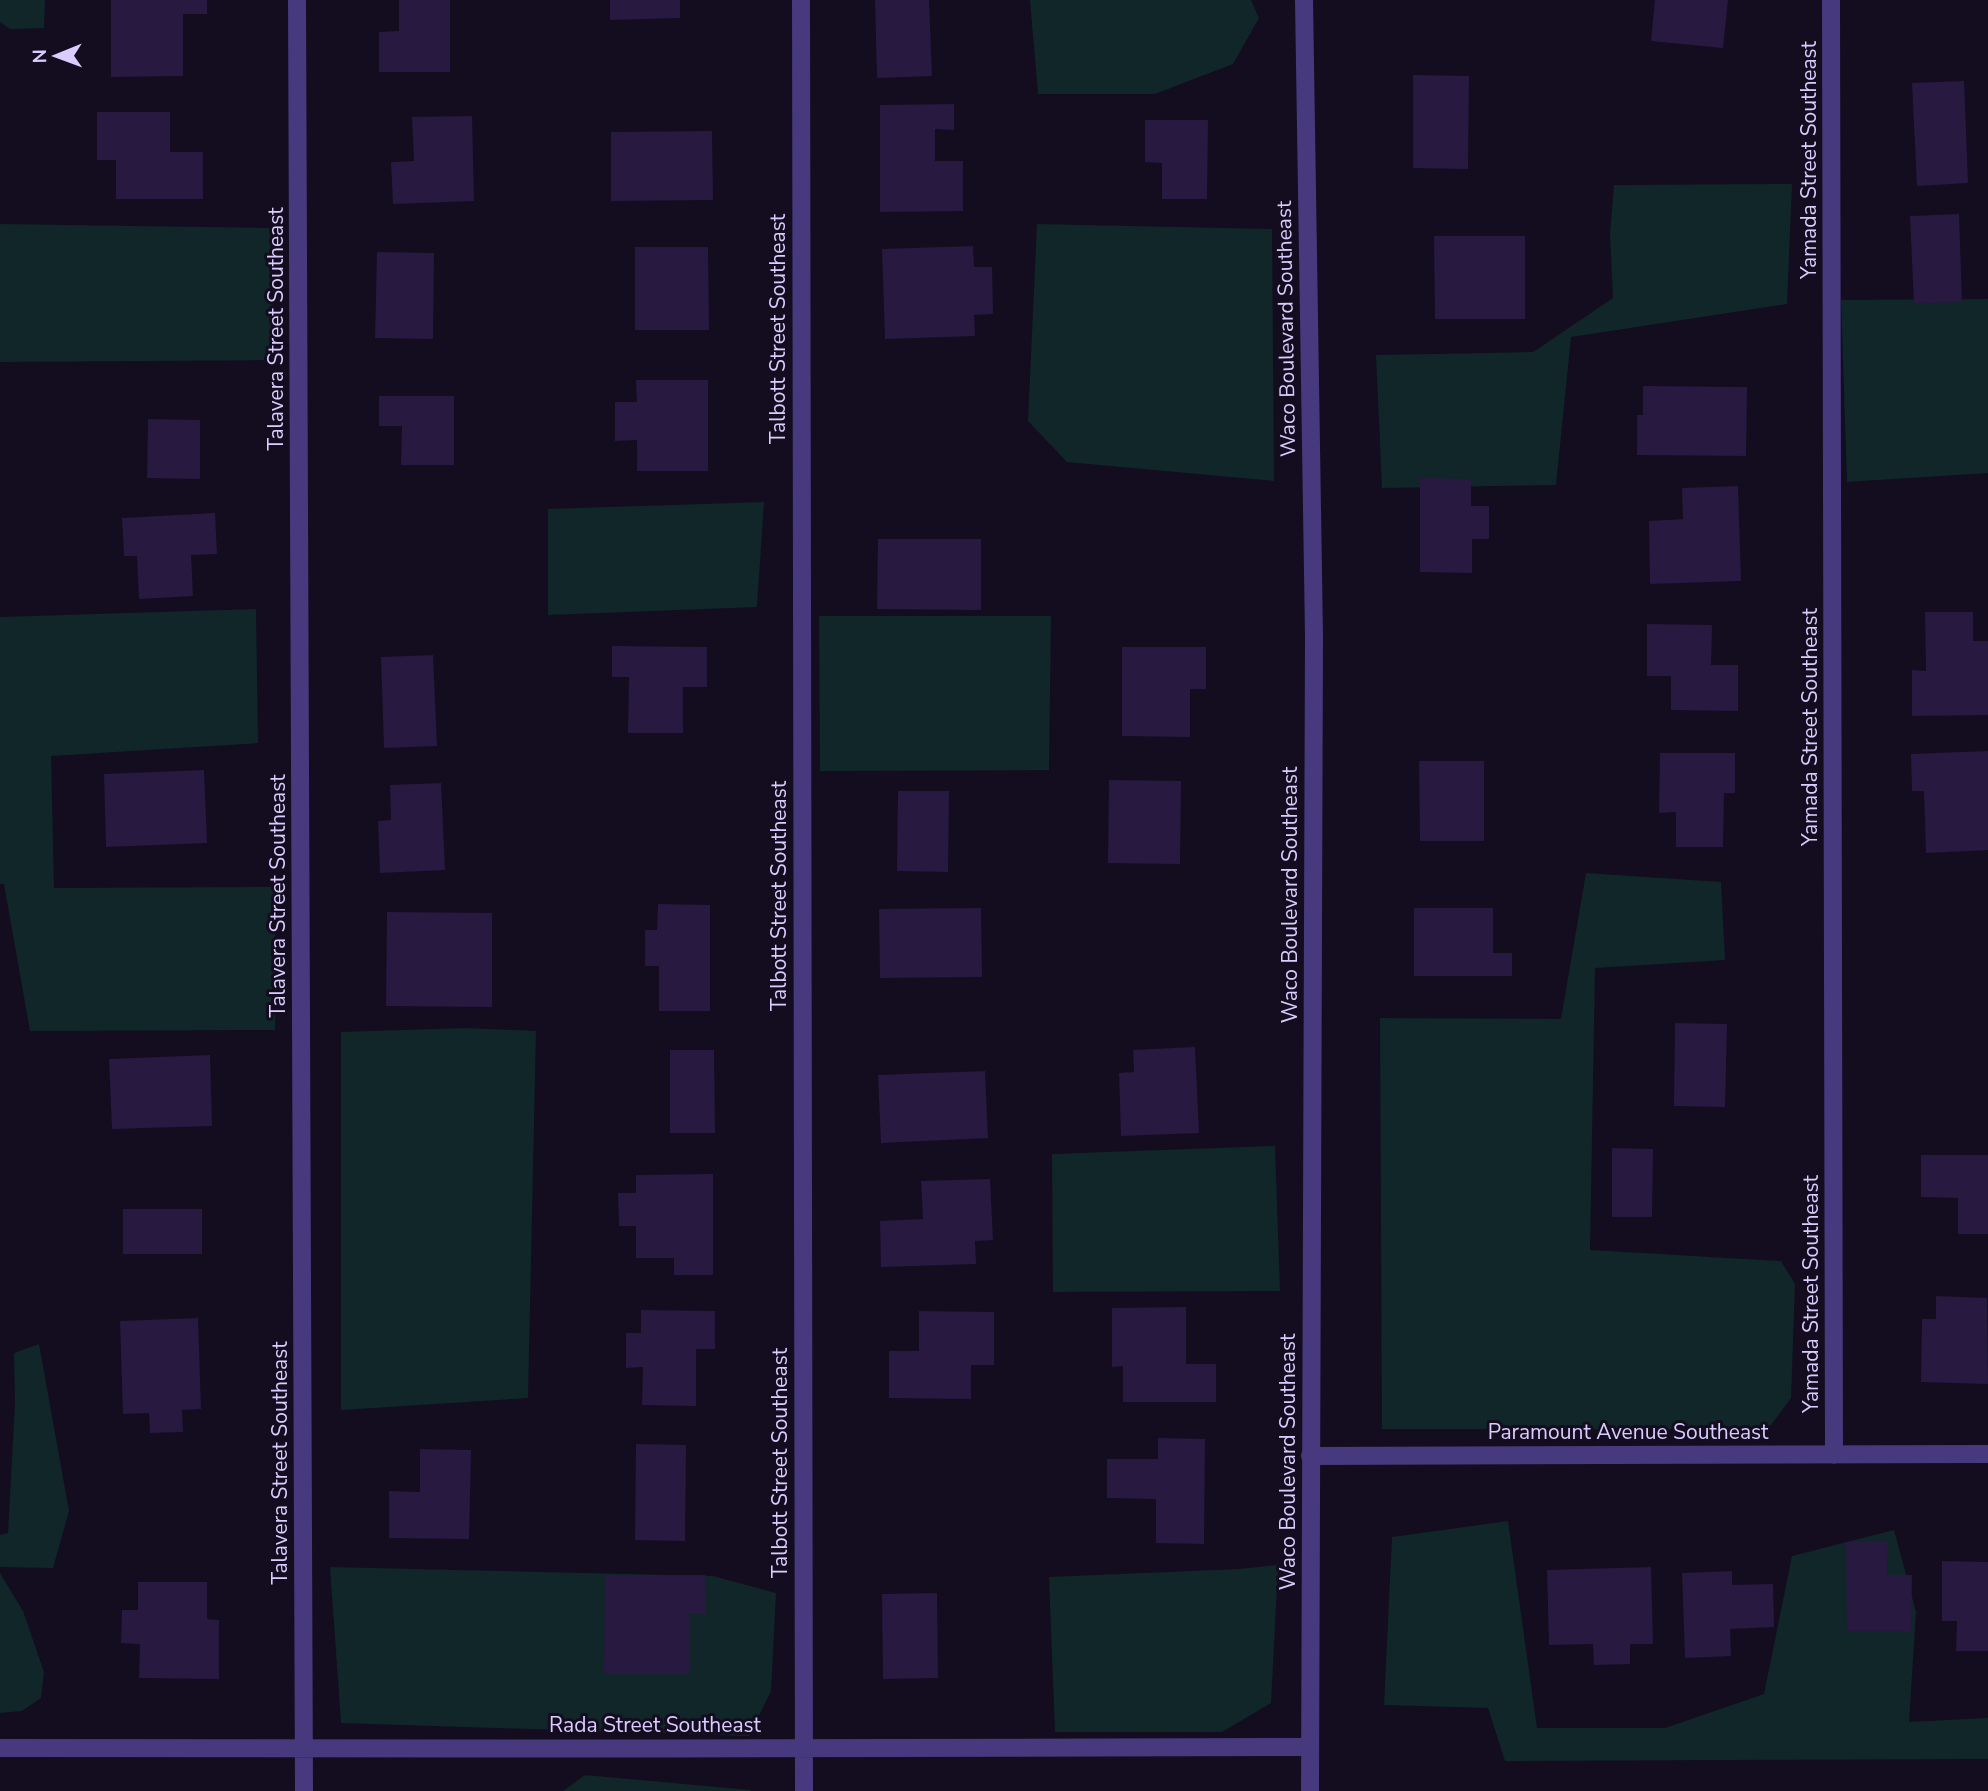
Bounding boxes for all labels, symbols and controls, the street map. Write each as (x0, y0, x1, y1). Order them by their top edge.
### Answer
north arrow (21, 21, 91, 91)
street label: Yamada Street Southeast (1795, 40, 1823, 280)
text: N (27, 49, 53, 64)
street label: Waco Boulevard Southeast (1270, 200, 1302, 457)
street label: Talavera Street Southeast (262, 207, 290, 451)
street label: Talbott Street Southeast (764, 213, 792, 444)
street label: Yamada Street Southeast (1796, 607, 1824, 847)
street label: Waco Boulevard Southeast (1276, 766, 1304, 1023)
street label: Talavera Street Southeast (264, 774, 292, 1018)
street label: Talbott Street Southeast (765, 780, 793, 1011)
street label: Yamada Street Southeast (1797, 1174, 1825, 1414)
street label: Waco Boulevard Southeast (1274, 1333, 1302, 1590)
street label: Talavera Street Southeast (266, 1341, 294, 1585)
street label: Talbott Street Southeast (766, 1347, 794, 1578)
street label: Paramount Avenue Southeast (1488, 1418, 1769, 1446)
street label: Rada Street Southeast (549, 1711, 762, 1739)

